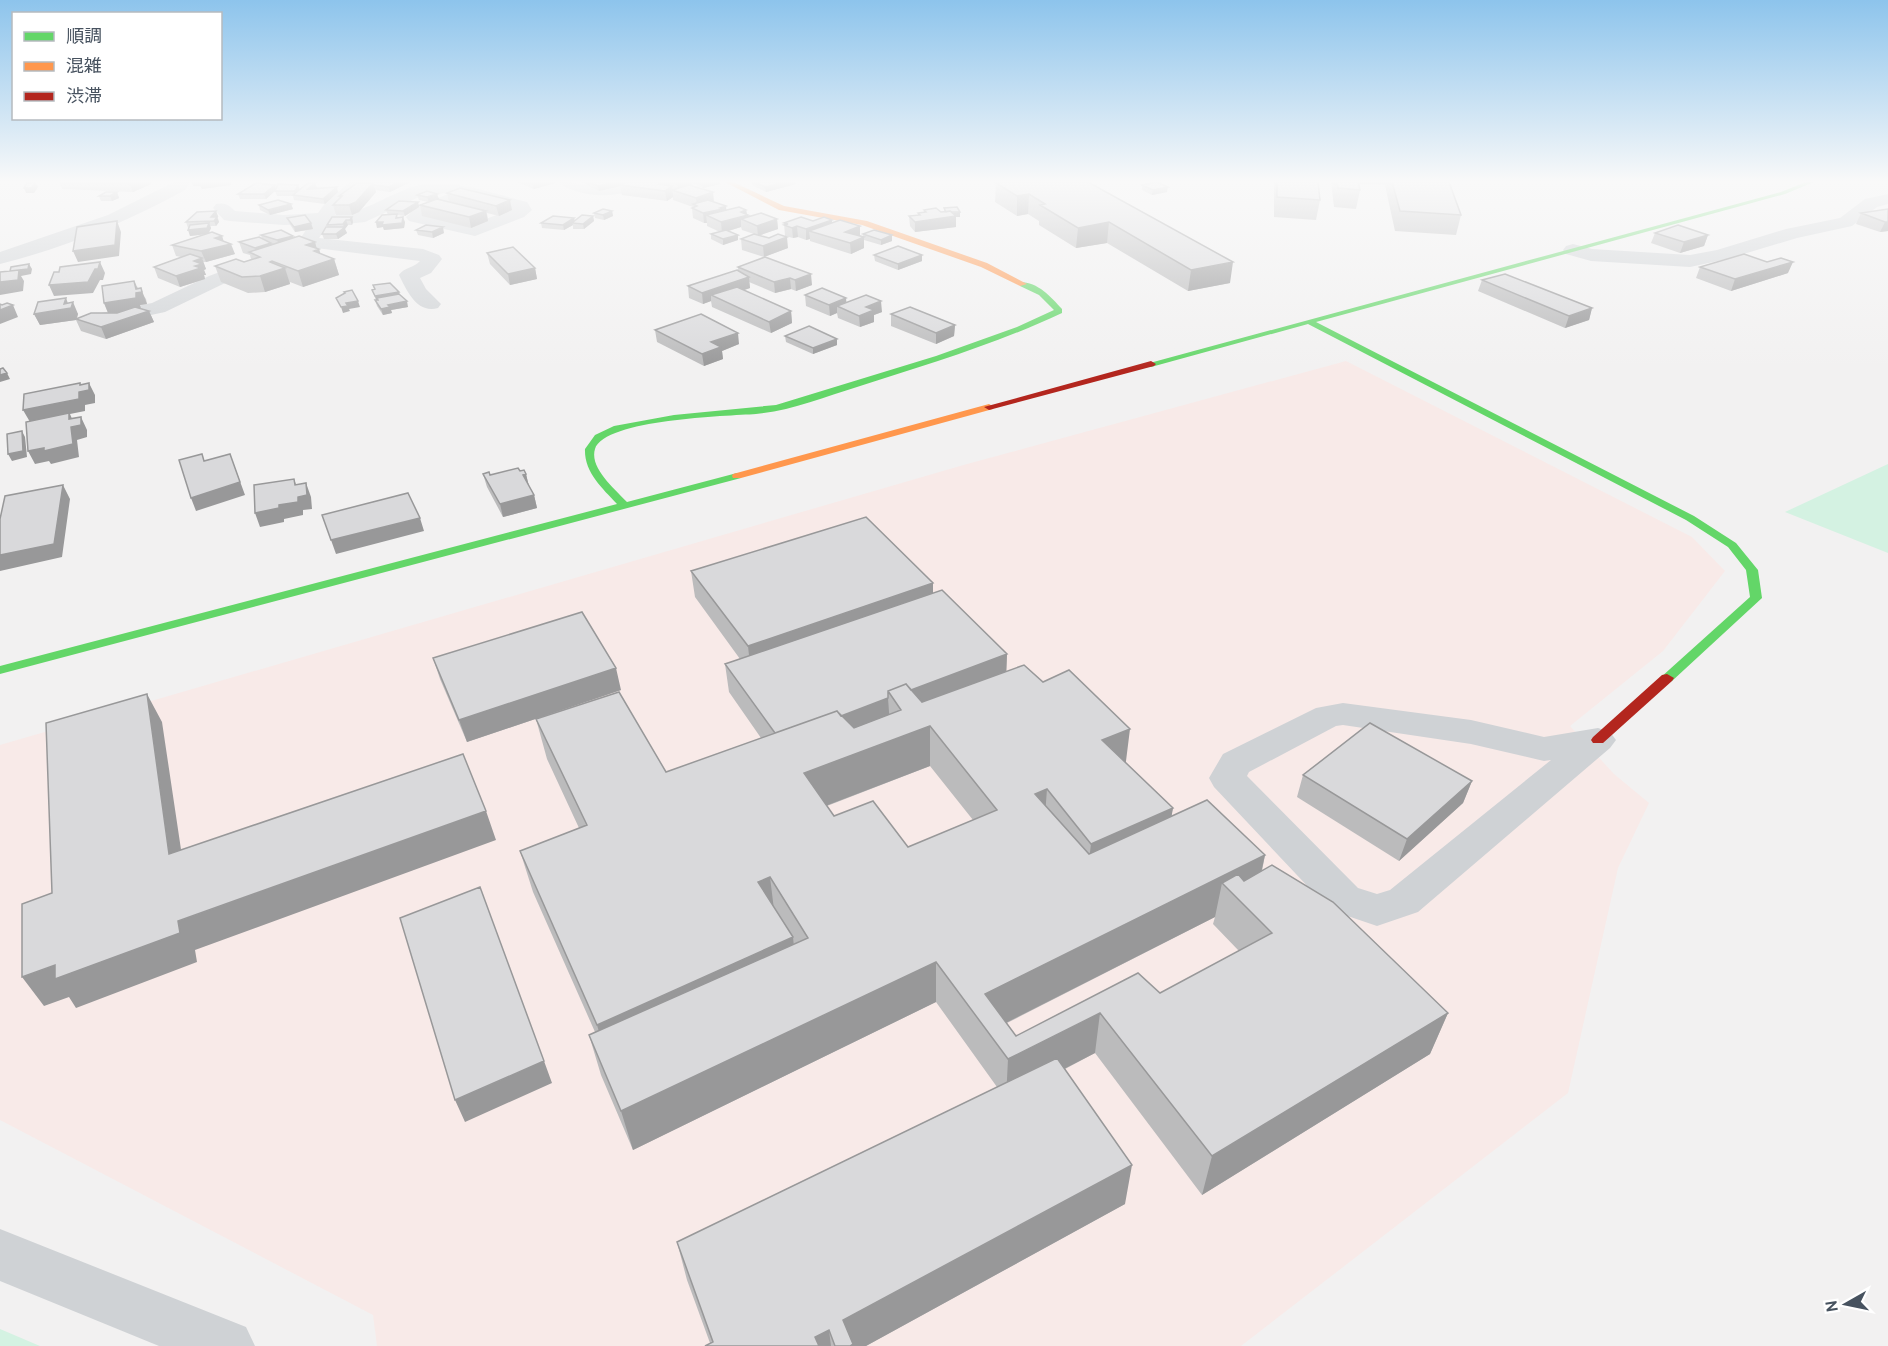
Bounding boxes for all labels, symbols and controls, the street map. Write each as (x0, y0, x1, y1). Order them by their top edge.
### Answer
legend (12, 12, 222, 120)
text: 順調 (66, 26, 102, 49)
text: 混雑 (66, 56, 102, 79)
text: 渋滞 (66, 86, 102, 109)
north arrow (1816, 1274, 1876, 1334)
text: N (1822, 1299, 1844, 1313)

